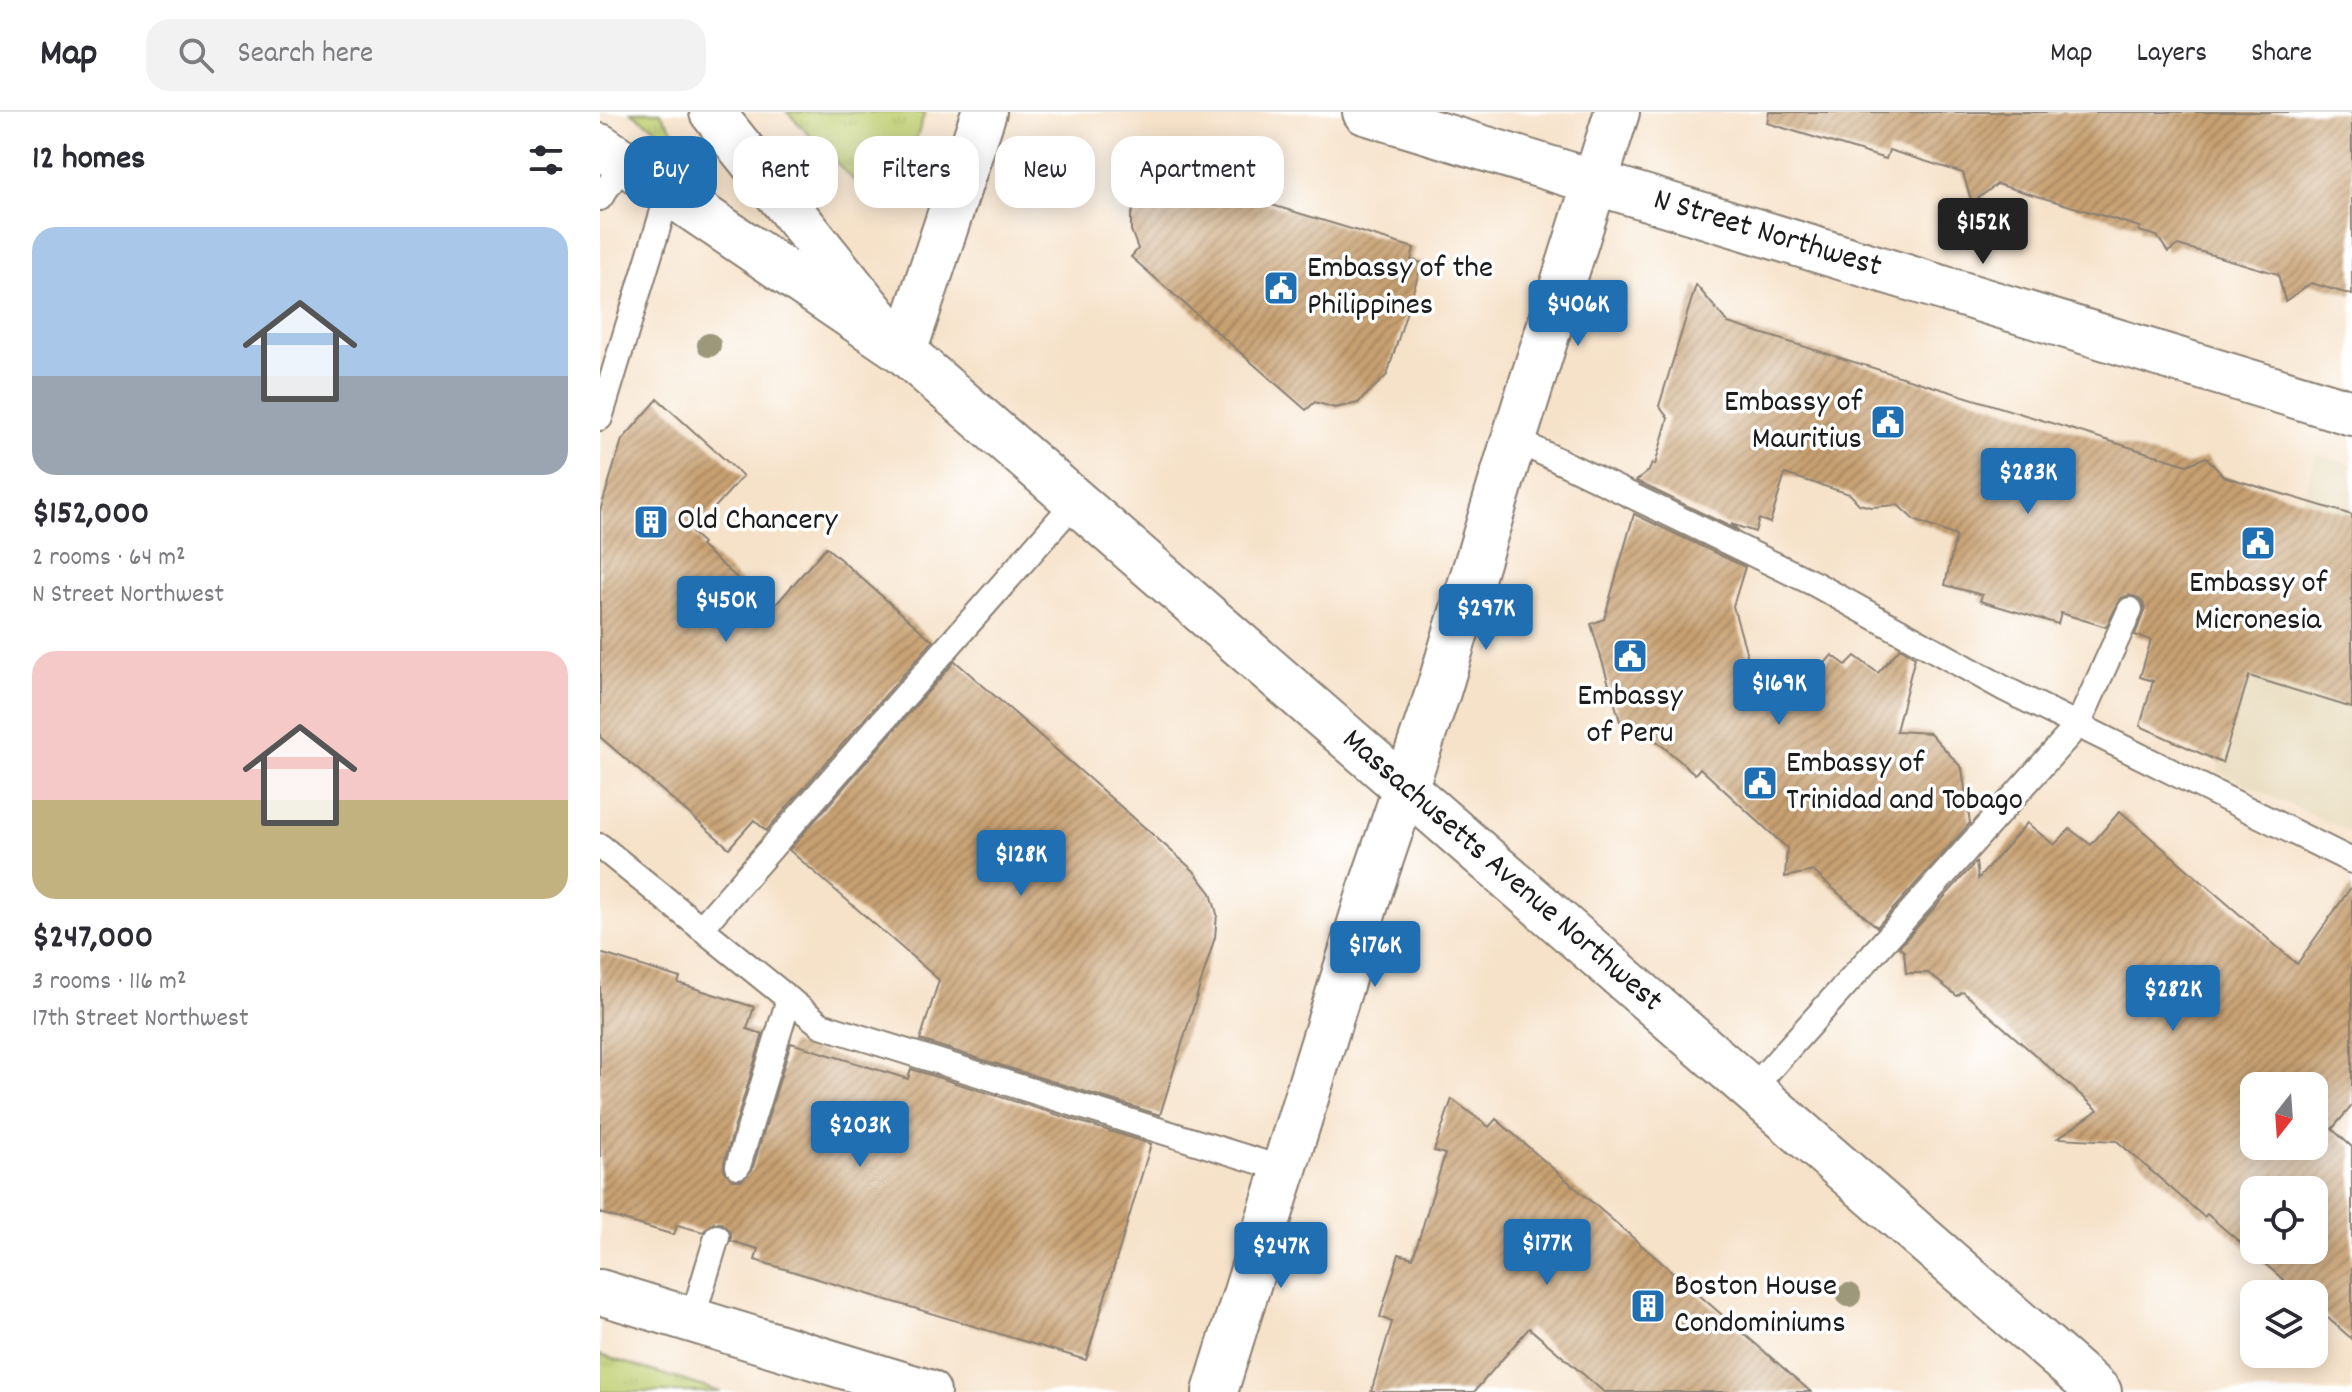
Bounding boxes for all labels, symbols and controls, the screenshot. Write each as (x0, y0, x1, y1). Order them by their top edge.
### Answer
search box (146, 19, 706, 91)
text: Map (40, 28, 98, 83)
icon: search (174, 33, 218, 77)
text: Search here (238, 34, 373, 77)
text: Map (2050, 35, 2093, 75)
text: Layers (2137, 35, 2207, 75)
text: Share (2251, 35, 2312, 75)
text: 12 homes (32, 136, 145, 185)
chip: Buy (624, 136, 717, 208)
chip: Rent (733, 136, 838, 208)
chip: Filters (854, 136, 979, 208)
chip: New (995, 136, 1095, 208)
chip: Apartment (1111, 136, 1284, 208)
icon: filters (524, 138, 568, 182)
street label: N Street Northwest (1647, 178, 1887, 292)
pin: $152K (1927, 198, 2039, 266)
text: $152K (1956, 205, 2010, 242)
place label: Embassy of the Philippines (1307, 247, 1493, 330)
public building icon: Embassy of the Philippines (1262, 269, 1300, 307)
icon: home (228, 279, 372, 423)
pin: $406K (1522, 280, 1634, 348)
text: $406K (1547, 287, 1609, 324)
place label: Embassy of Mauritius (1724, 381, 1863, 464)
public building icon: Embassy of Mauritius (1869, 403, 1907, 441)
pin: $283K (1972, 448, 2084, 516)
text: $283K (1999, 455, 2057, 492)
text: $152,000 (32, 491, 149, 540)
place label: Old Chancery (677, 499, 838, 545)
building icon: Old Chancery (632, 503, 670, 541)
public building icon: Embassy of Micronesia (2239, 524, 2277, 562)
text: 2 rooms · 64 m² (32, 540, 186, 577)
place label: Embassy of Micronesia (2189, 562, 2328, 645)
pin: $450K (670, 576, 782, 644)
text: N Street Northwest (32, 577, 224, 614)
text: $450K (695, 583, 757, 620)
pin: $297K (1430, 584, 1542, 652)
text: $297K (1457, 591, 1515, 628)
public building icon: Embassy of Peru (1611, 637, 1649, 675)
pin: $169K (1723, 659, 1835, 727)
text: $169K (1751, 666, 1807, 703)
place label: Embassy of Peru (1577, 675, 1684, 758)
icon: home (228, 703, 372, 847)
street label: Massachusetts Avenue Northwest (1330, 719, 1672, 1025)
place label: Embassy of Trinidad and Tobago (1786, 742, 2023, 825)
public building icon: Embassy of Trinidad and Tobago (1741, 764, 1779, 802)
pin: $128K (965, 830, 1077, 898)
text: $128K (995, 837, 1047, 874)
text: $247,000 (32, 915, 153, 964)
pin: $176K (1319, 921, 1431, 989)
text: $176K (1348, 928, 1402, 965)
text: 3 rooms · 116 m² (32, 964, 186, 1001)
pin: $282K (2117, 965, 2229, 1033)
text: $282K (2144, 972, 2202, 1009)
text: 17th Street Northwest (32, 1001, 249, 1038)
north arrow (2240, 1072, 2328, 1160)
map controls (2240, 1072, 2328, 1368)
pin: $203K (804, 1101, 916, 1169)
text: $203K (829, 1108, 891, 1145)
button: locate (2240, 1176, 2328, 1264)
pin: $177K (1491, 1219, 1603, 1287)
pin: $247K (1225, 1222, 1337, 1290)
text: $177K (1522, 1226, 1572, 1263)
text: $247K (1252, 1229, 1310, 1266)
place label: Boston House Condominiums (1674, 1265, 1846, 1348)
button: layers (2240, 1280, 2328, 1368)
building icon: Boston House Condominiums (1629, 1287, 1667, 1325)

